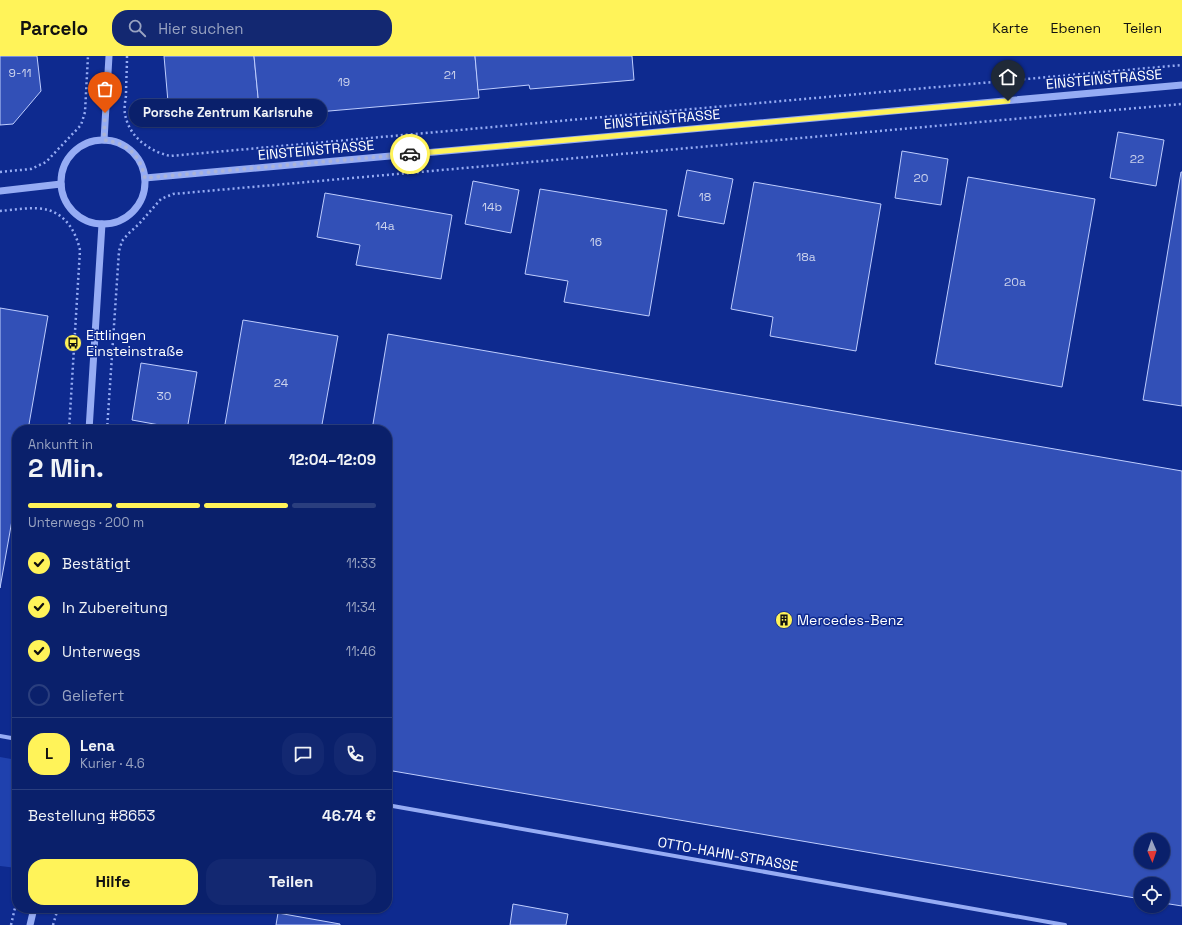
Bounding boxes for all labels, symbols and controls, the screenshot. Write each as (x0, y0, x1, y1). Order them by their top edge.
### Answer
search box (112, 10, 392, 46)
text: Parcelo (20, 16, 88, 41)
icon: search (126, 17, 148, 39)
text: Hier suchen (158, 19, 243, 38)
text: Karte (992, 19, 1029, 37)
text: Ebenen (1051, 19, 1101, 37)
text: Teilen (1123, 19, 1162, 37)
pin (991, 60, 1025, 101)
house number: 9-11 (9, 65, 31, 81)
street label: EINSTEINSTRASSE (1045, 65, 1163, 93)
icon: home (997, 66, 1019, 88)
house number: 21 (444, 67, 456, 83)
pin (88, 72, 122, 113)
house number: 19 (338, 74, 350, 90)
icon: bag (94, 78, 116, 100)
callout: Porsche Zentrum Karlsruhe (129, 99, 327, 127)
text: Porsche Zentrum Karlsruhe (143, 104, 313, 121)
street label: EINSTEINSTRASSE (603, 105, 721, 133)
courier (390, 134, 430, 174)
street label: EINSTEINSTRASSE (257, 136, 375, 164)
icon: car (399, 143, 421, 165)
house number: 22 (1130, 151, 1144, 167)
house number: 20 (914, 170, 928, 186)
house number: 18 (699, 189, 711, 205)
house number: 14b (482, 199, 502, 215)
house number: 14a (375, 218, 395, 234)
house number: 16 (590, 234, 602, 250)
house number: 18a (796, 249, 816, 265)
house number: 20a (1004, 274, 1026, 290)
place label: Ettlingen Einsteinstraße (86, 326, 183, 360)
bus stop icon: Ettlingen Einsteinstraße (63, 333, 83, 353)
house number: 24 (274, 375, 289, 391)
house number: 30 (157, 388, 171, 404)
text: Ankunft in (28, 436, 93, 453)
text: 12:04–12:09 (289, 450, 376, 469)
text: 2 Min. (28, 451, 104, 485)
text: Unterwegs · 200 m (28, 514, 144, 531)
icon: check (28, 552, 50, 574)
text: Bestätigt (62, 554, 131, 573)
text: 11:33 (346, 555, 376, 572)
icon: check (28, 596, 50, 618)
text: In Zubereitung (62, 598, 168, 617)
text: 11:34 (346, 599, 376, 616)
building icon: Mercedes-Benz (774, 610, 794, 630)
place label: Mercedes-Benz (797, 611, 904, 629)
icon: check (28, 640, 50, 662)
text: Unterwegs (62, 642, 140, 661)
text: 11:46 (346, 643, 376, 660)
text: Geliefert (62, 686, 124, 705)
button: chat (282, 733, 324, 775)
button: phone (334, 733, 376, 775)
text: Lena (80, 736, 115, 755)
text: L (45, 744, 53, 763)
text: Kurier · 4.6 (80, 755, 145, 772)
text: Bestellung #8653 (28, 806, 155, 825)
text: 46.74 € (322, 806, 376, 825)
street label: OTTO-HAHN-STRASSE (656, 833, 800, 875)
north arrow (1134, 833, 1170, 869)
map controls (1134, 833, 1170, 913)
button: Hilfe (28, 859, 198, 905)
button: Teilen (206, 859, 376, 905)
button: locate (1134, 877, 1170, 913)

